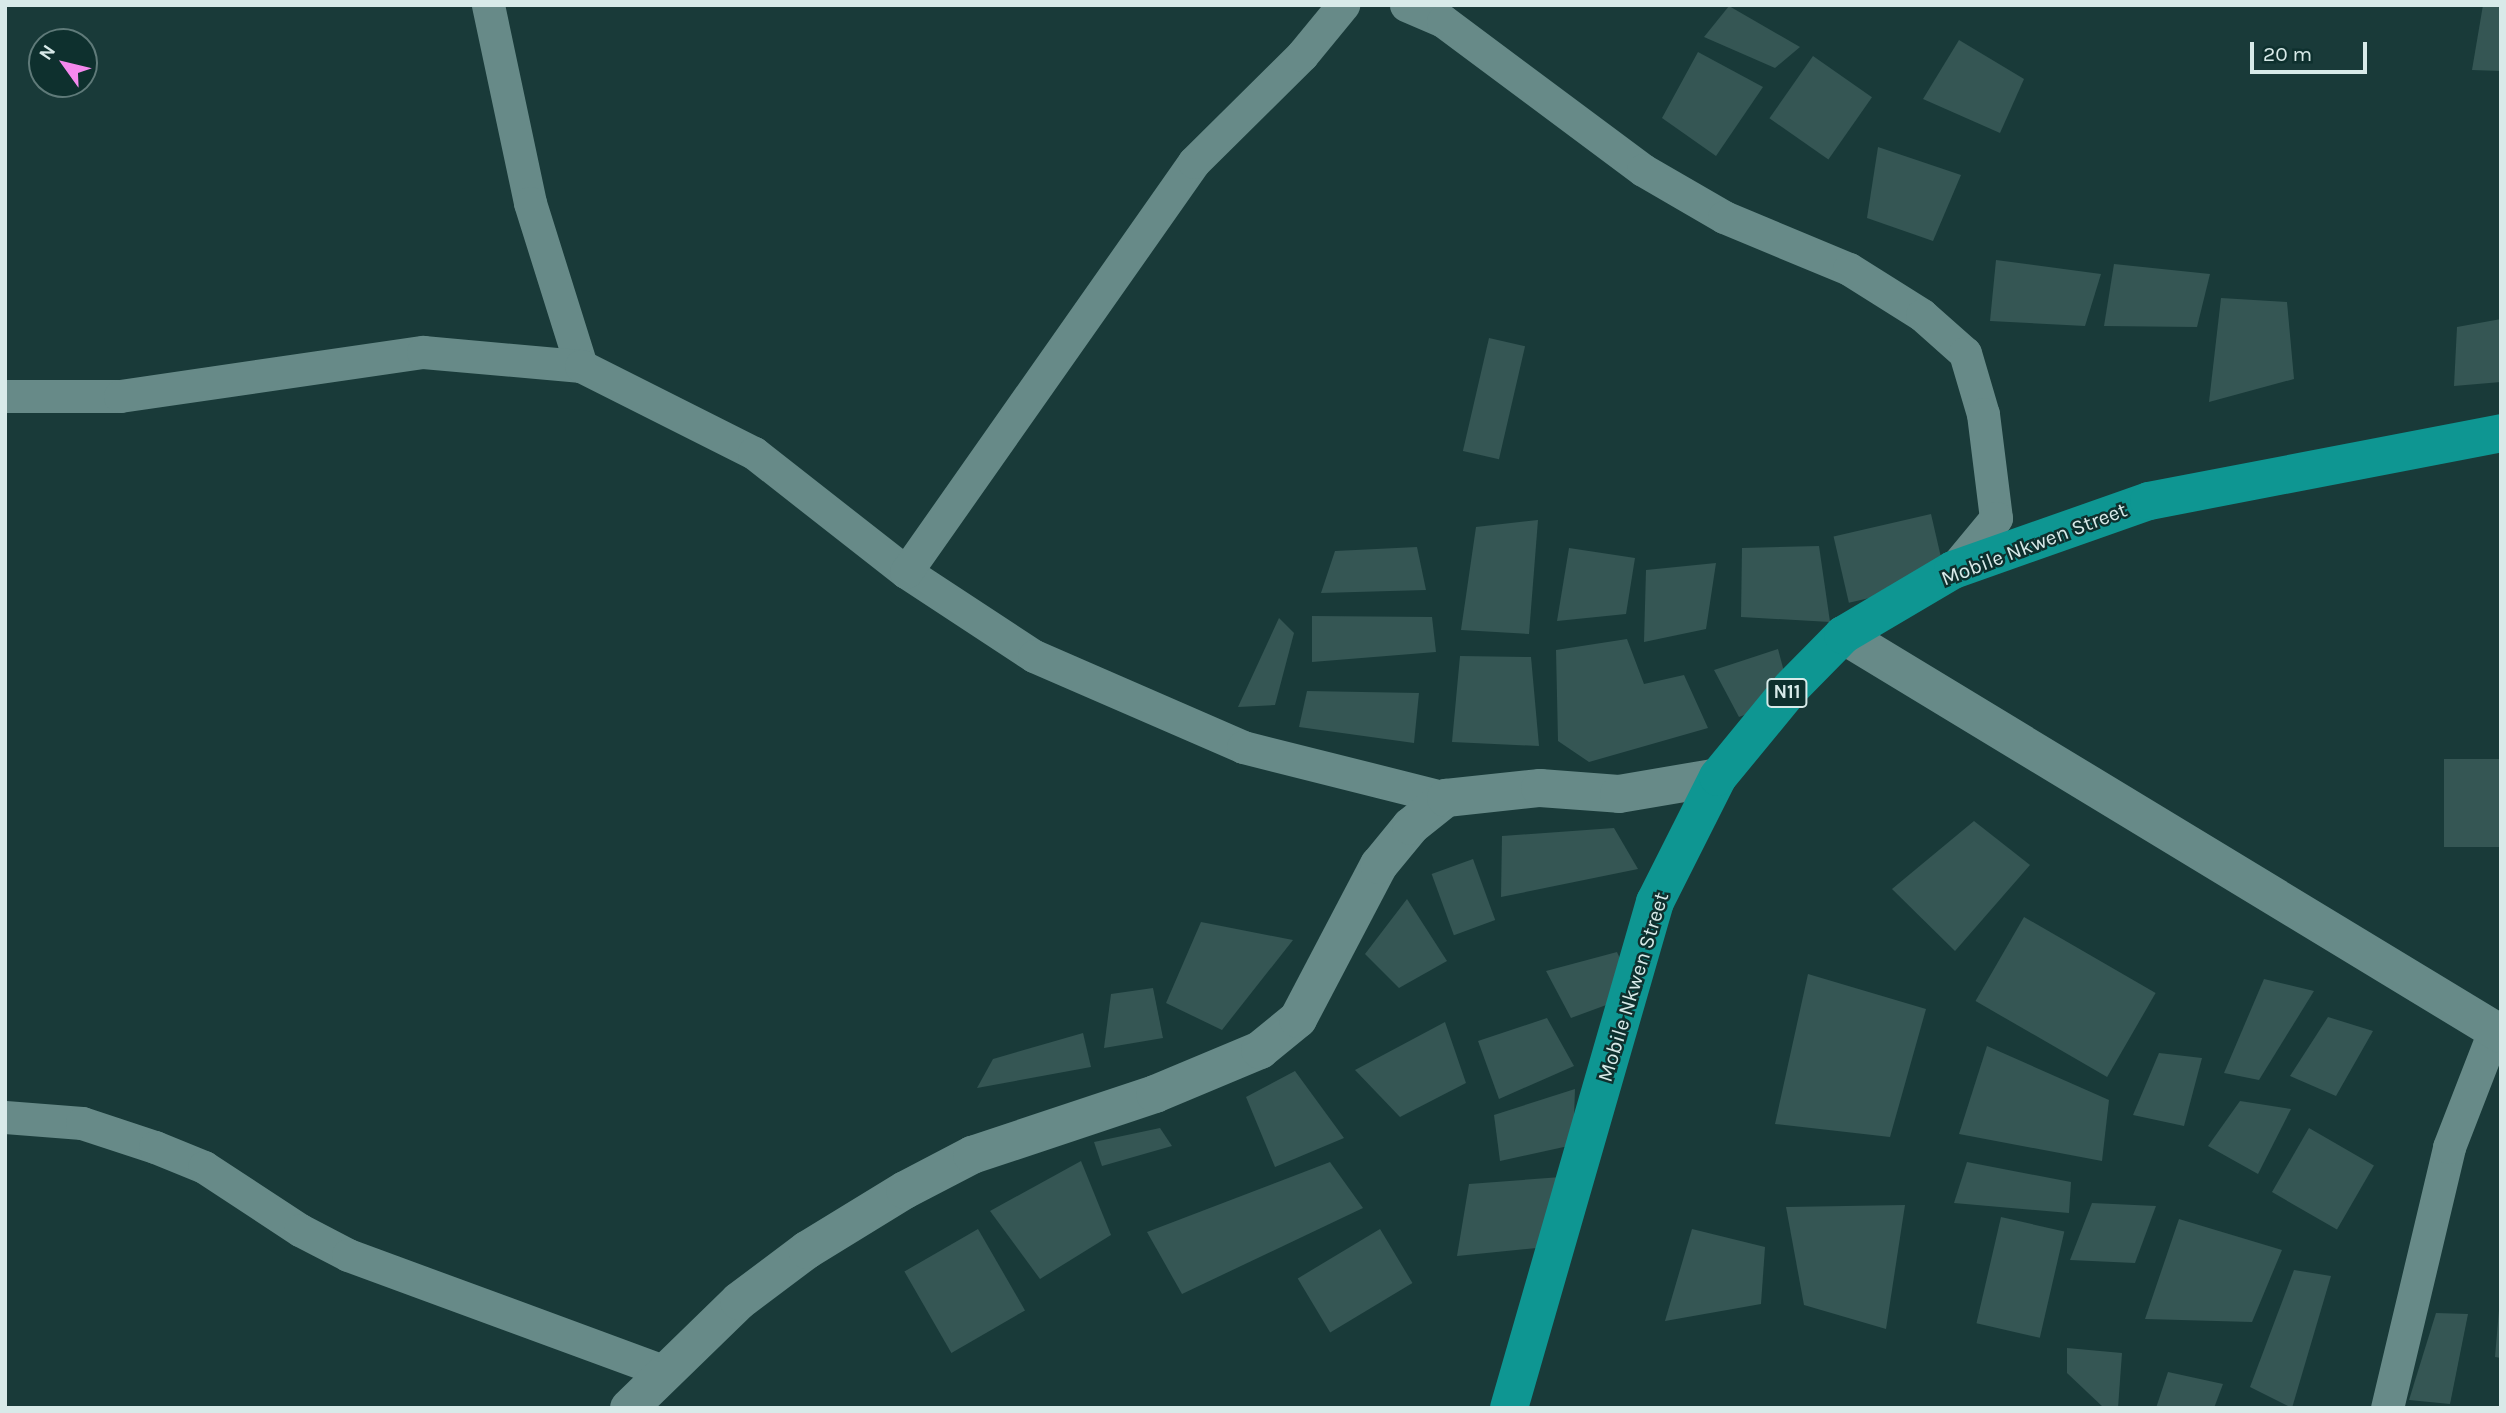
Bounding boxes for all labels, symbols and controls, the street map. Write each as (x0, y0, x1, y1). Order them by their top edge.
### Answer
north arrow (28, 28, 98, 98)
scale bar (2254, 28, 2371, 72)
text: N (34, 41, 60, 64)
text: 20 m (2263, 42, 2312, 66)
street label: Mobile Nkwen Street (1937, 497, 2131, 591)
road number: N11 (1766, 678, 1808, 708)
street label: Mobile Nkwen Street (1592, 889, 1674, 1085)

